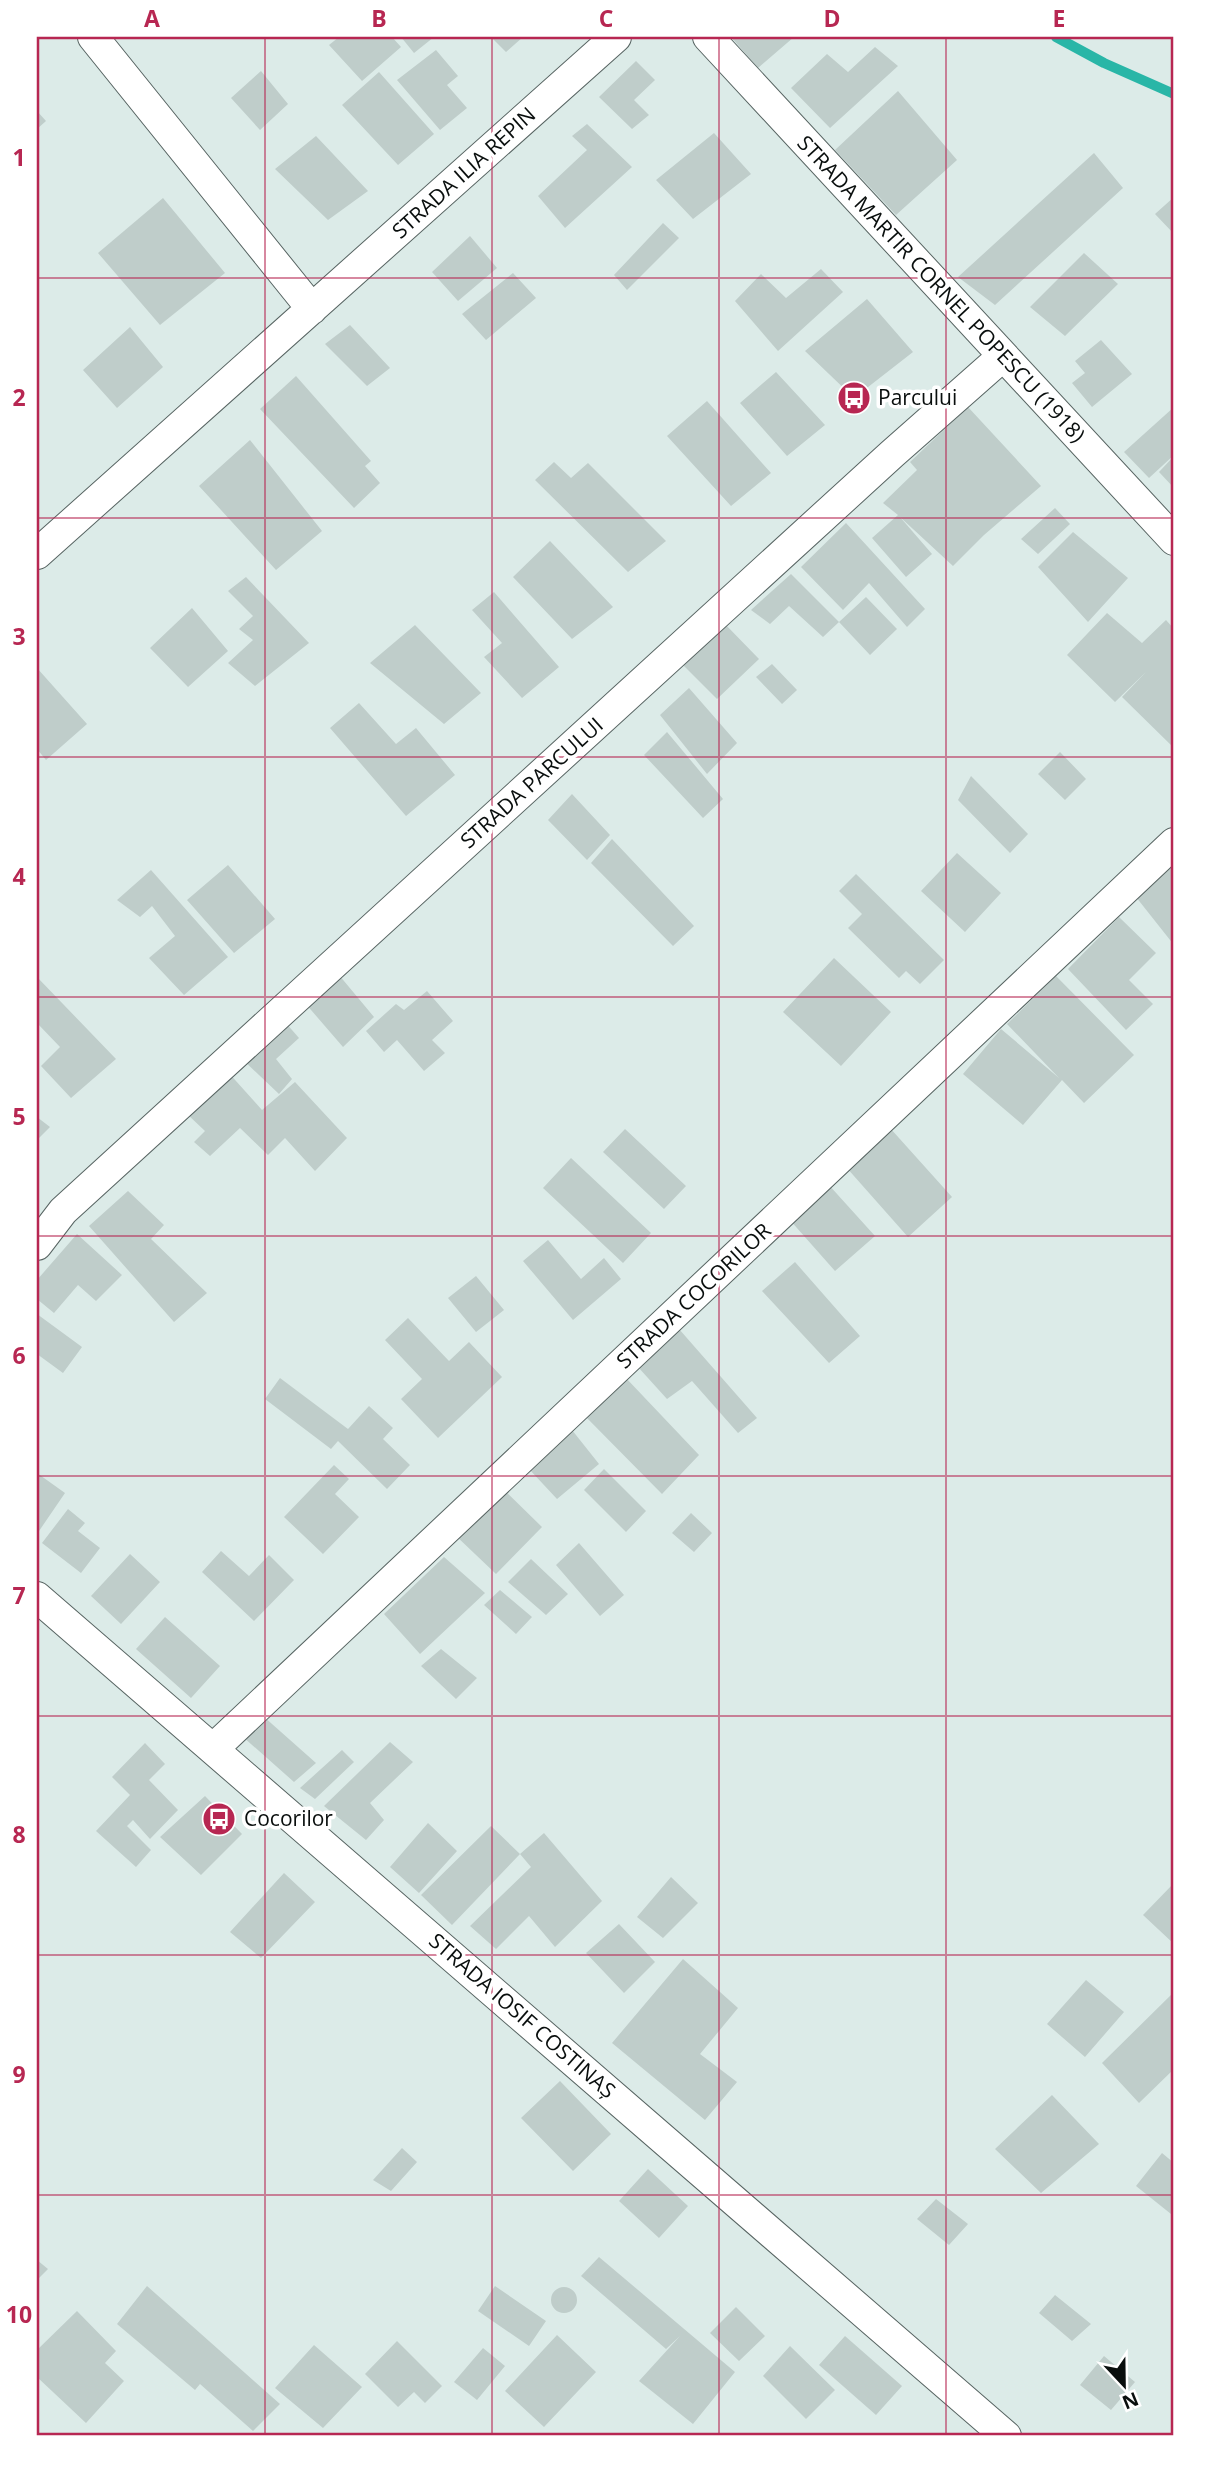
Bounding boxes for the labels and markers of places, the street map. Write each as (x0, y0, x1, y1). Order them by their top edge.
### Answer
bus stop icon: Parcului (835, 379, 873, 417)
place label: Parcului (878, 383, 957, 411)
bus stop icon: Cocorilor (200, 1800, 238, 1838)
place label: Cocorilor (244, 1804, 333, 1832)

